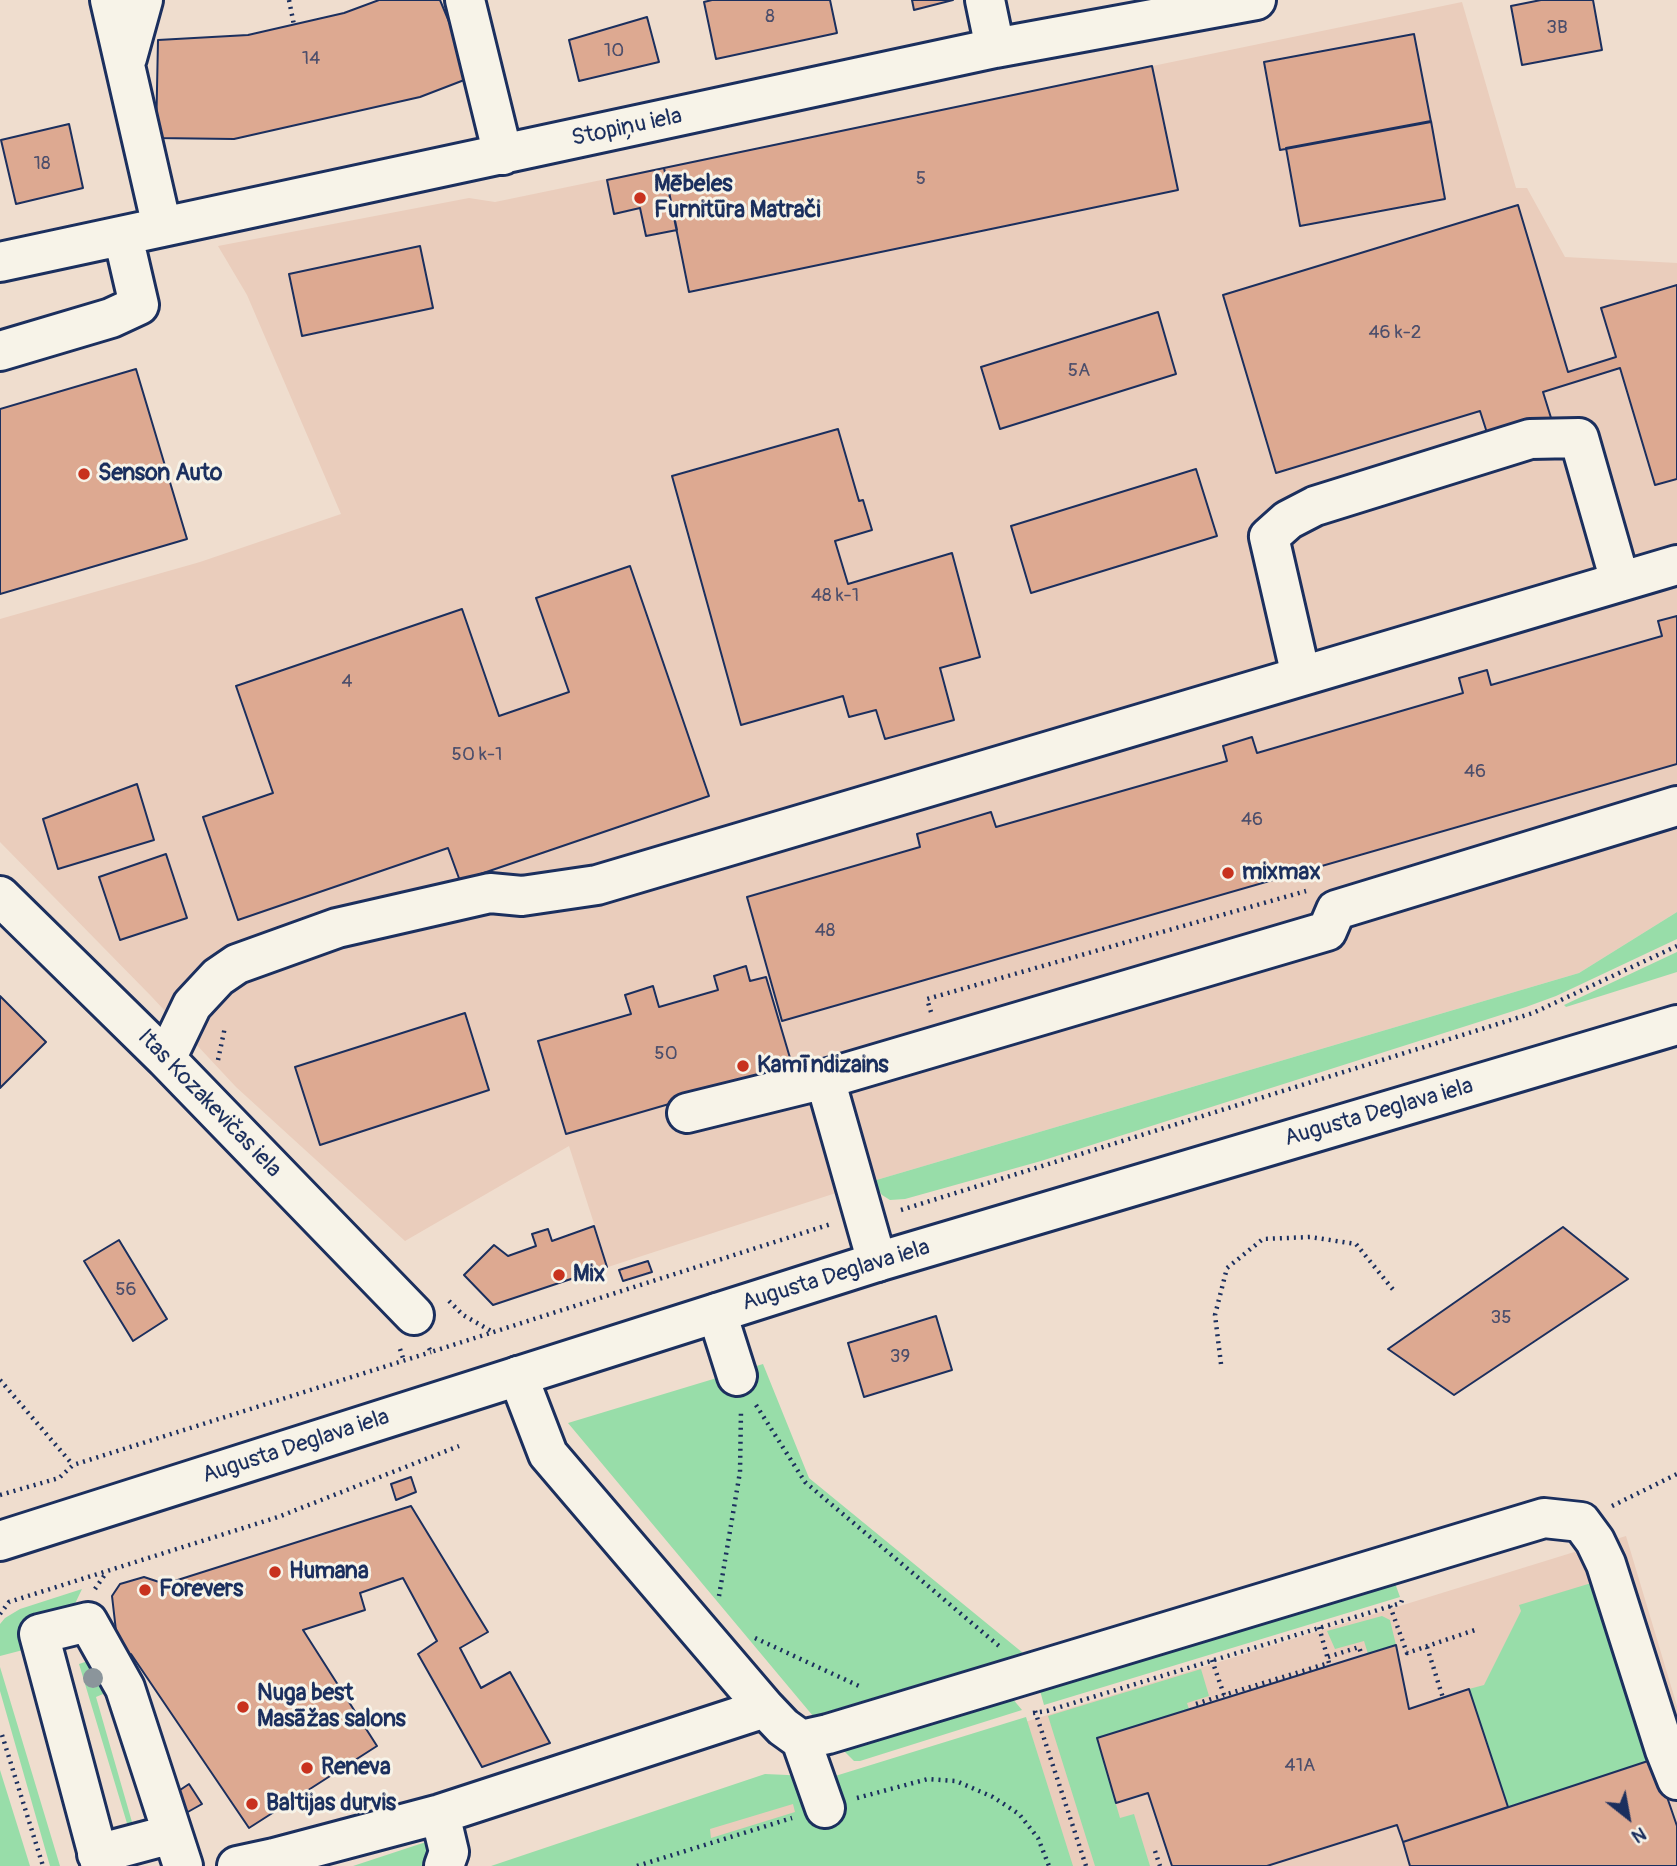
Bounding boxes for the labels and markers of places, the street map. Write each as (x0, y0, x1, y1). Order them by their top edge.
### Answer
place label: Mēbeles Furnitūra Matrači (654, 171, 821, 225)
marker: Mēbeles Furnitūra Matrači (632, 190, 648, 206)
place label: Senson Auto (98, 460, 222, 488)
marker: Senson Auto (76, 466, 92, 482)
place label: mixmax (1242, 859, 1321, 887)
marker: mixmax (1220, 865, 1236, 881)
place label: Kamīndizains (757, 1052, 888, 1080)
marker: Kamīndizains (735, 1058, 751, 1074)
place label: Mix (573, 1261, 605, 1289)
marker: Mix (551, 1267, 567, 1283)
place label: Humana (289, 1558, 369, 1586)
marker: Humana (267, 1564, 283, 1580)
place label: Forevers (159, 1576, 243, 1604)
marker: Forevers (137, 1582, 153, 1598)
place label: Nuga best Masāžas salons (257, 1680, 406, 1734)
marker: Nuga best Masāžas salons (235, 1699, 251, 1715)
place label: Reneva (321, 1754, 391, 1782)
marker: Reneva (299, 1760, 315, 1776)
place label: Baltijas durvis (266, 1790, 396, 1818)
marker: Baltijas durvis (244, 1796, 260, 1812)

